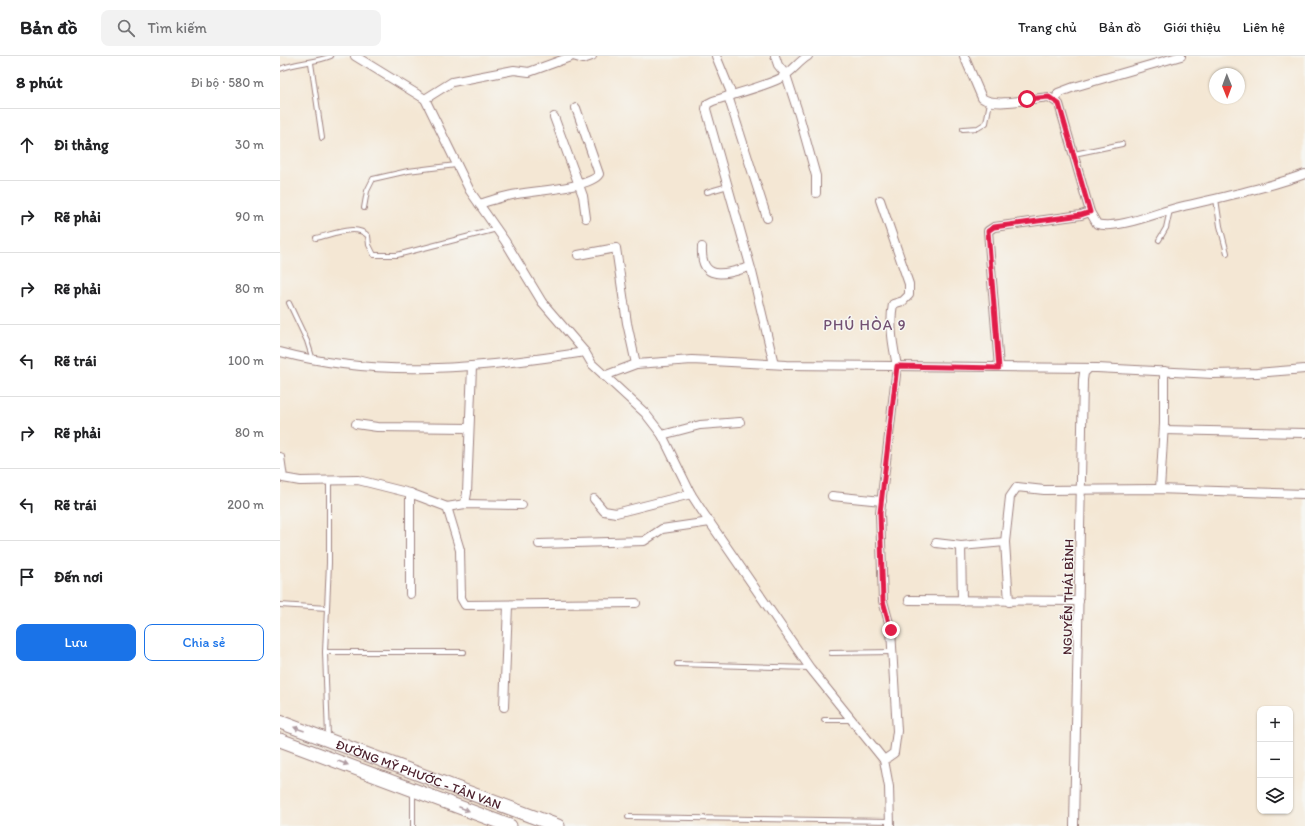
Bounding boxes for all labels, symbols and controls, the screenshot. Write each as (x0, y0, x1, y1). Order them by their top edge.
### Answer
search box (101, 10, 381, 46)
text: Bản đồ (20, 16, 77, 39)
icon: search (115, 17, 137, 39)
text: Tìm kiếm (147, 19, 207, 37)
text: Trang chủ (1018, 19, 1077, 36)
text: Bản đồ (1099, 19, 1141, 36)
text: Giới thiệu (1163, 19, 1221, 36)
text: Liên hệ (1243, 19, 1285, 36)
north arrow (1209, 68, 1245, 104)
text: 8 phút (16, 72, 63, 92)
text: Đi bộ · 580 m (191, 75, 264, 90)
route start (1018, 90, 1036, 108)
icon: ahead (16, 134, 38, 156)
text: Đi thẳng (54, 136, 109, 154)
text: 30 m (235, 137, 264, 152)
icon: right (16, 206, 38, 228)
text: Rẽ phải (54, 208, 101, 226)
text: 90 m (235, 209, 264, 224)
icon: right (16, 278, 38, 300)
text: Rẽ phải (54, 280, 101, 298)
text: 80 m (235, 281, 264, 296)
district label: PHÚ HÒA 9 (823, 316, 907, 334)
icon: left (16, 350, 38, 372)
text: Rẽ trái (54, 352, 97, 370)
text: 100 m (228, 353, 264, 368)
icon: right (16, 422, 38, 444)
text: Rẽ phải (54, 424, 101, 442)
text: 80 m (235, 425, 264, 440)
icon: left (16, 494, 38, 516)
text: Rẽ trái (54, 496, 97, 514)
text: 200 m (227, 497, 264, 512)
street label: NGUYỄN THÁI BÌNH (1058, 539, 1077, 655)
icon: arrive (16, 566, 38, 588)
text: Đến nơi (54, 568, 103, 586)
route end (882, 621, 900, 639)
button: Lưu (16, 624, 136, 661)
button: Chia sẻ (144, 624, 264, 661)
map controls (1257, 706, 1293, 814)
button: + (1257, 706, 1293, 742)
one-way arrow (293, 725, 305, 731)
street label: ĐƯỜNG MỸ PHƯỚC - TÂN VẠN (334, 736, 503, 812)
button: − (1257, 742, 1293, 778)
one-way arrow (337, 761, 349, 767)
button: layers (1257, 778, 1293, 814)
one-way arrow (459, 806, 471, 812)

